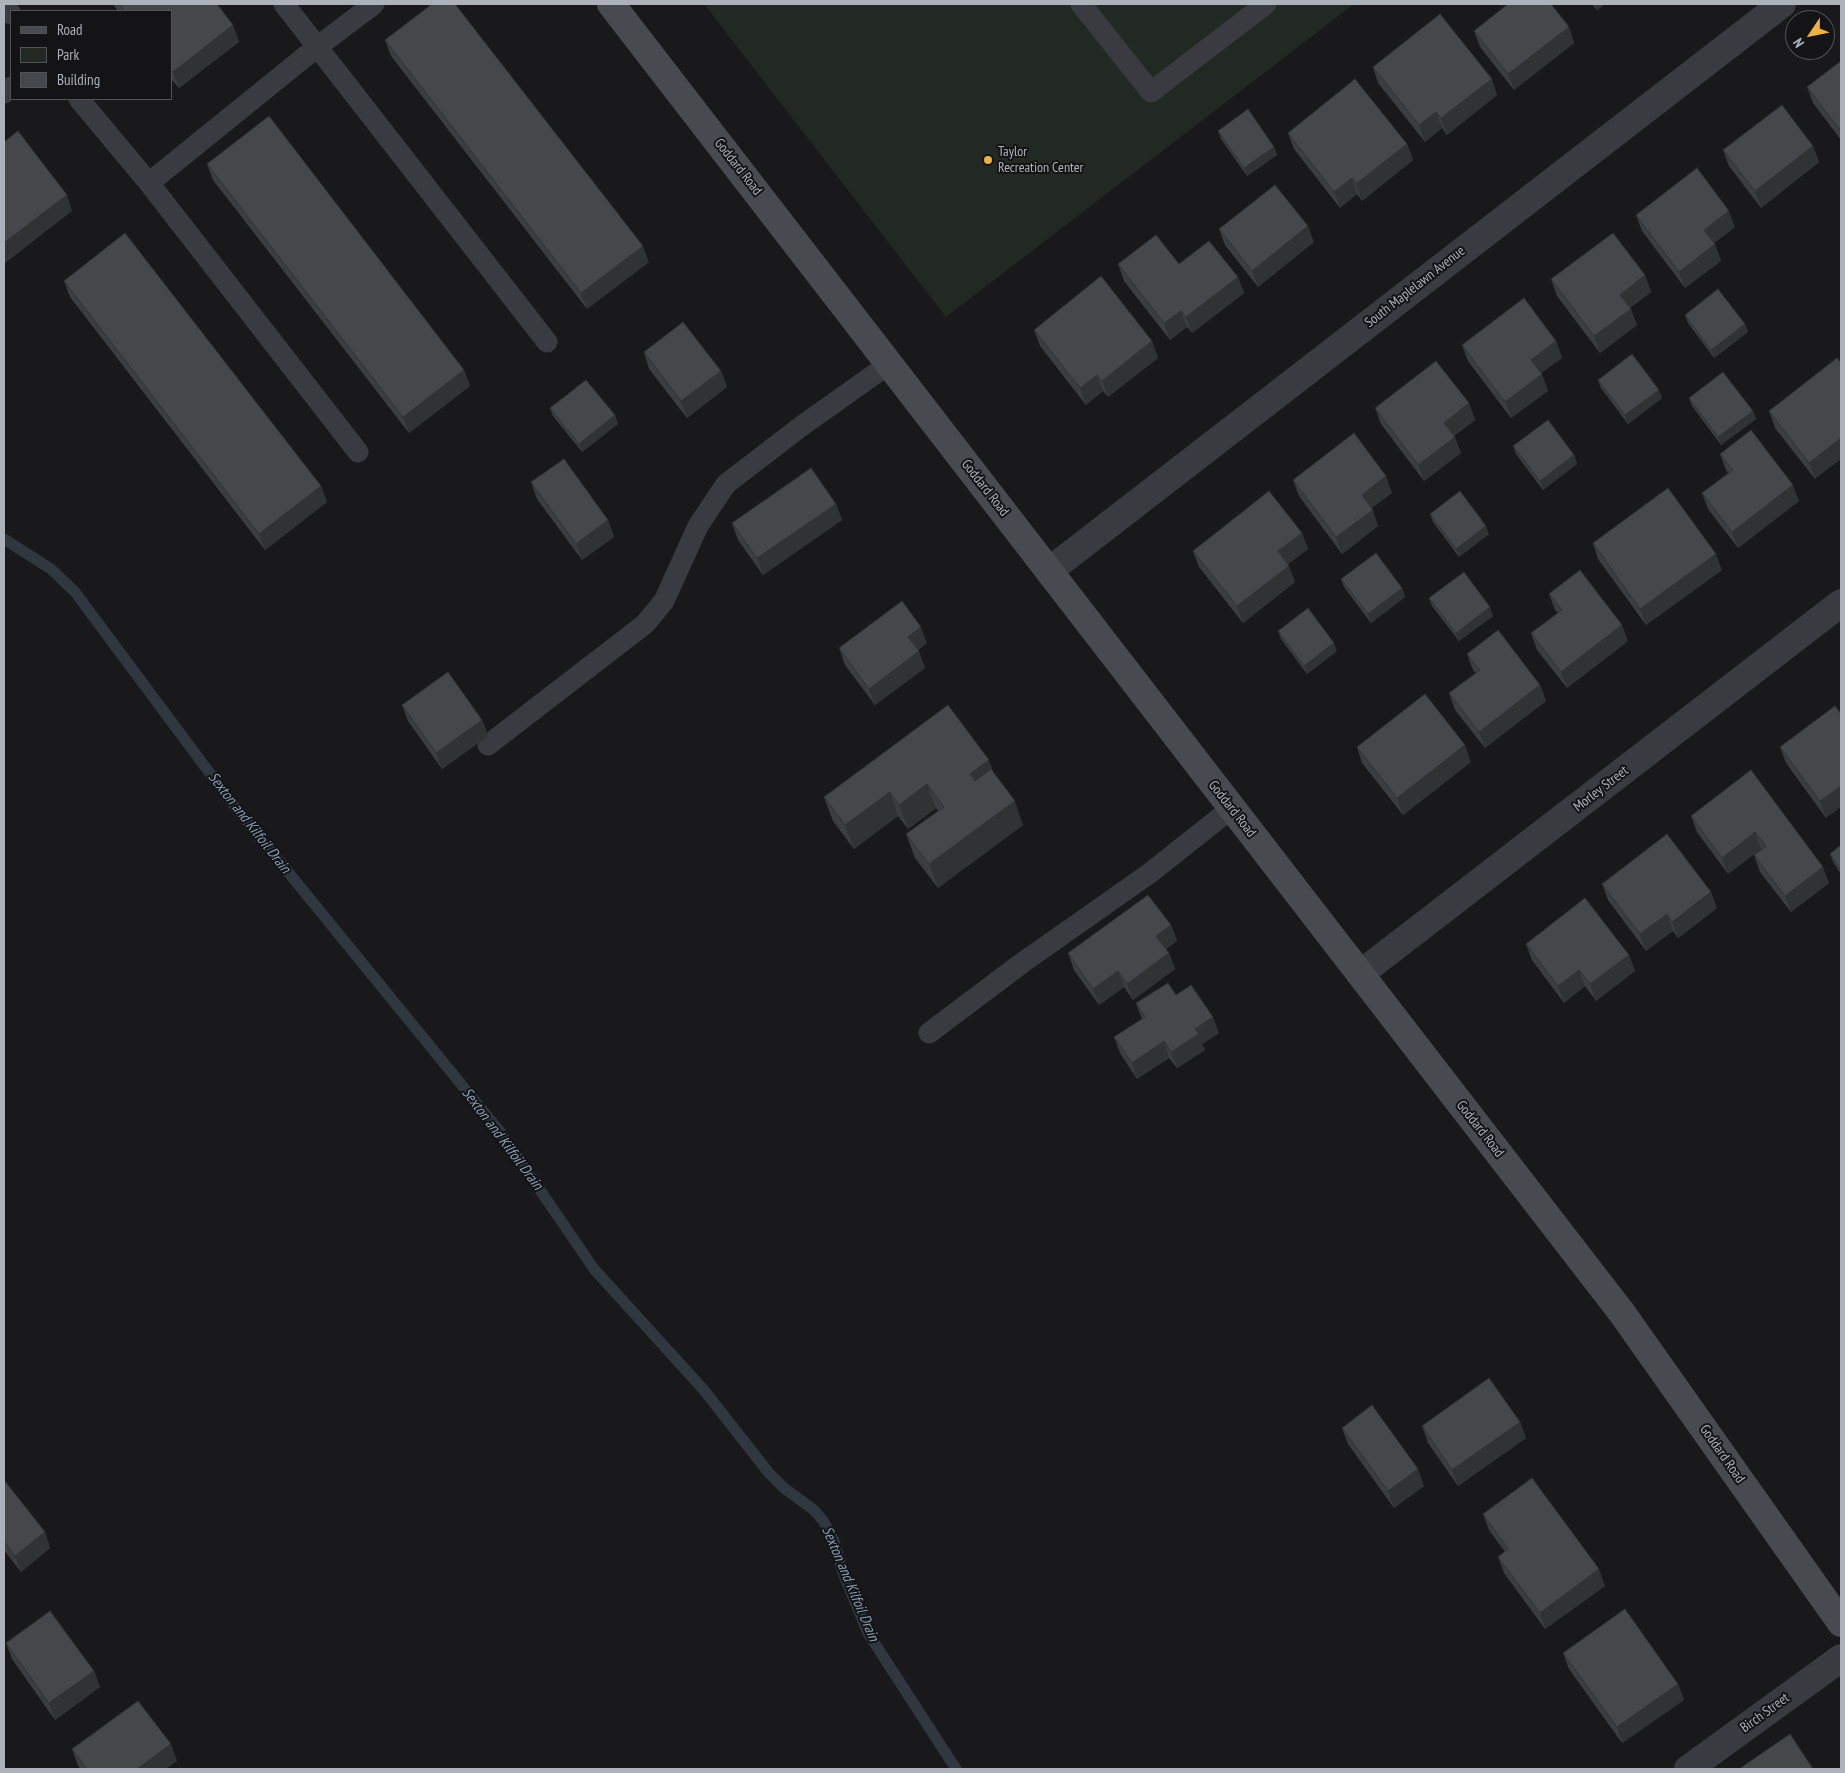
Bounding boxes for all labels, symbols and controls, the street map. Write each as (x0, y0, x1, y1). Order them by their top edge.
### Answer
legend (10, 10, 172, 100)
north arrow (1785, 10, 1835, 60)
text: Road (57, 20, 83, 39)
text: N (1789, 35, 1808, 51)
text: Park (57, 45, 79, 64)
text: Building (57, 70, 100, 89)
street label: Goddard Road (711, 135, 765, 199)
place label: Taylor Recreation Center (998, 144, 1083, 176)
marker: Taylor Recreation Center (982, 154, 994, 166)
street label: South Maplelawn Avenue (1362, 243, 1468, 331)
street label: Goddard Road (958, 456, 1012, 520)
street label: Morley Street (1570, 762, 1632, 816)
water label: Sexton and Kilfoil Drain (204, 769, 294, 877)
street label: Goddard Road (1205, 777, 1259, 841)
water label: Sexton and Kilfoil Drain (458, 1084, 546, 1194)
street label: Goddard Road (1453, 1097, 1507, 1161)
street label: Goddard Road (1696, 1422, 1748, 1486)
water label: Sexton and Kilfoil Drain (818, 1524, 882, 1644)
street label: Birch Street (1737, 1690, 1793, 1736)

